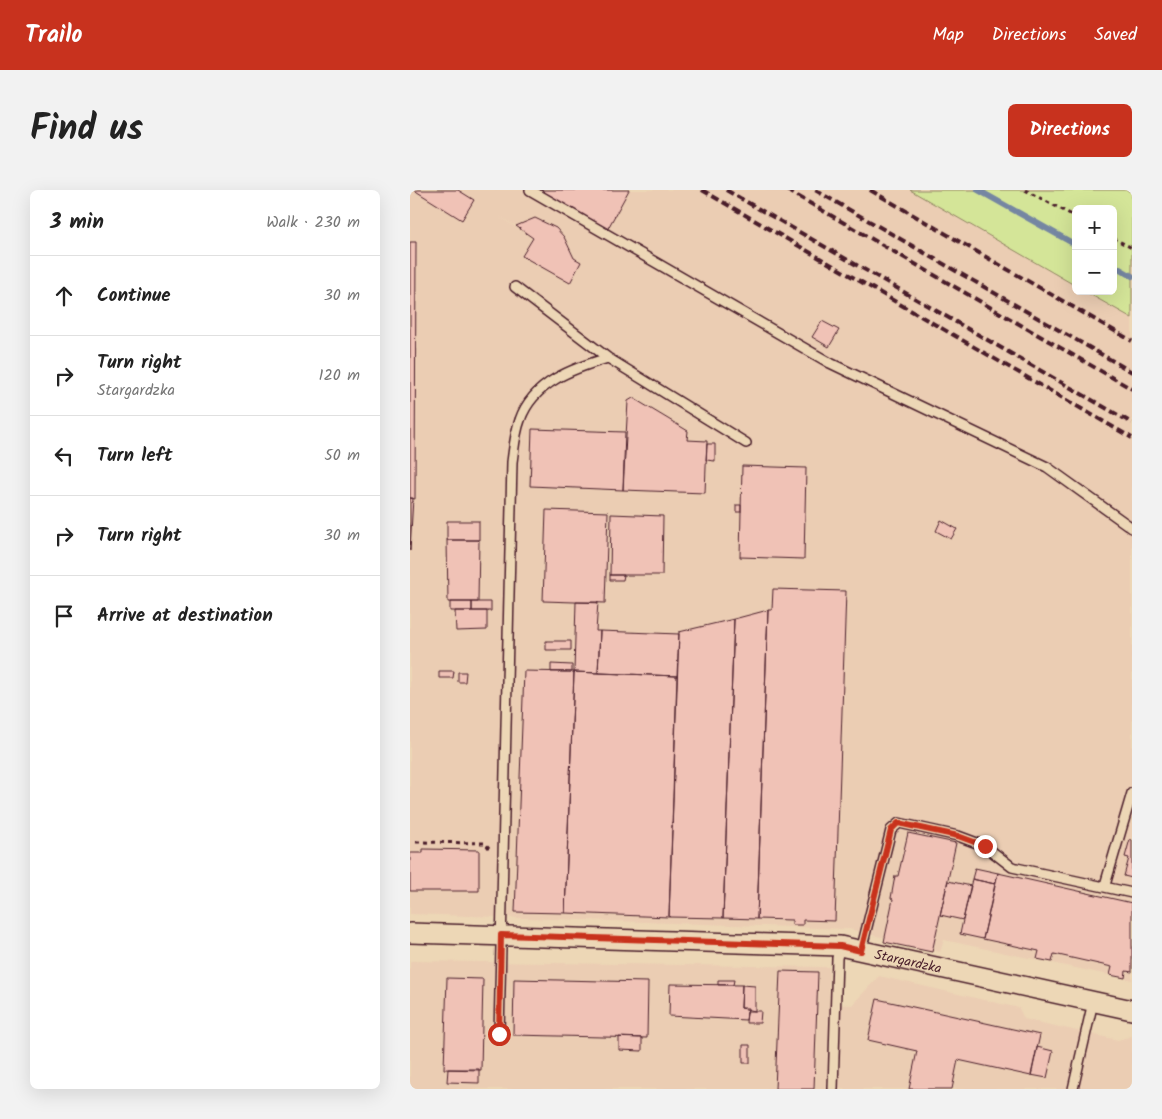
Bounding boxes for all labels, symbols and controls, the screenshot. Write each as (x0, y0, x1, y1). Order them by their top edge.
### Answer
text: Trailo (25, 16, 83, 55)
text: Map (932, 21, 964, 50)
text: Directions (992, 21, 1066, 50)
text: Saved (1094, 21, 1137, 50)
text: Find us (30, 102, 143, 158)
button: Directions (1008, 104, 1132, 157)
map controls (1072, 205, 1117, 295)
button: + (1072, 205, 1117, 250)
text: 3 min (50, 206, 104, 239)
text: Walk · 230 m (266, 210, 360, 235)
button: − (1072, 250, 1117, 295)
text: Continue (97, 281, 170, 311)
icon: ahead (50, 282, 78, 310)
text: 30 m (324, 283, 360, 308)
text: Turn right (97, 348, 182, 378)
icon: right (50, 362, 78, 390)
text: 120 m (319, 363, 360, 388)
text: Stargardzka (97, 378, 175, 403)
text: Turn left (97, 441, 172, 471)
icon: left (50, 442, 78, 470)
text: 50 m (324, 443, 360, 468)
text: Turn right (97, 521, 182, 551)
icon: right (50, 522, 78, 550)
text: 30 m (324, 523, 360, 548)
text: Arrive at destination (97, 601, 273, 631)
icon: arrive (50, 602, 78, 630)
route end (974, 835, 997, 858)
street label: Stargardzka (872, 944, 944, 980)
route start (488, 1023, 511, 1046)

